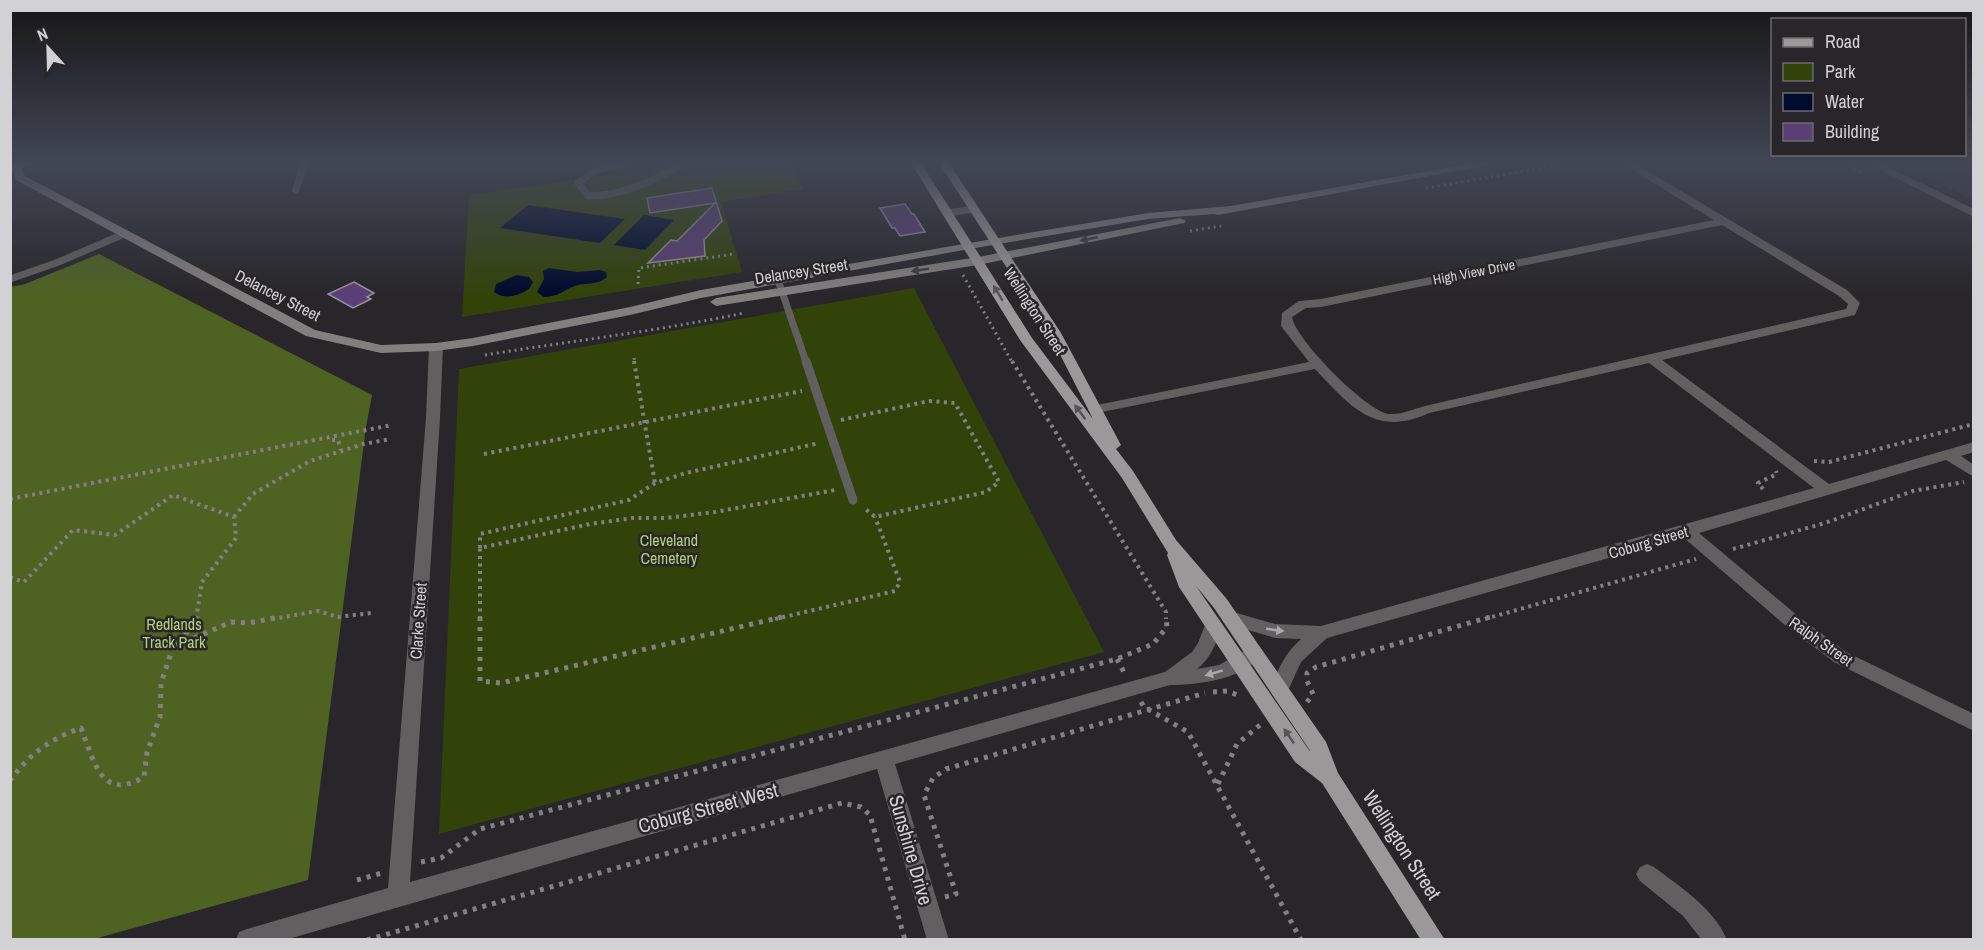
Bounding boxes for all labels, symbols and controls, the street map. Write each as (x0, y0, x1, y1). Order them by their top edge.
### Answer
north arrow (18, 18, 78, 78)
legend (1771, 18, 1966, 156)
text: N (34, 22, 51, 46)
text: Road (1825, 29, 1860, 54)
text: Park (1825, 59, 1856, 84)
text: Water (1825, 89, 1864, 114)
text: Building (1825, 119, 1880, 144)
one-way arrow (1079, 235, 1098, 244)
street label: Delancey Street (753, 253, 849, 289)
street label: High View Drive (1431, 255, 1517, 289)
street label: Wellington Street (998, 263, 1072, 359)
street label: Delancey Street (231, 264, 325, 326)
one-way arrow (911, 265, 930, 274)
one-way arrow (992, 285, 1003, 301)
one-way arrow (1075, 404, 1087, 419)
street label: Coburg Street (1606, 520, 1691, 564)
park label: Cleveland Cemetery (640, 529, 698, 569)
street label: Clarke Street (404, 582, 432, 660)
street label: Ralph Street (1785, 611, 1857, 671)
park label: Redlands Track Park (143, 613, 206, 653)
one-way arrow (1265, 625, 1284, 634)
one-way arrow (1205, 669, 1223, 678)
one-way arrow (1284, 728, 1295, 744)
street label: Coburg Street West (635, 776, 781, 839)
street label: Wellington Street (1357, 785, 1448, 905)
street label: Sunshine Drive (883, 792, 940, 908)

